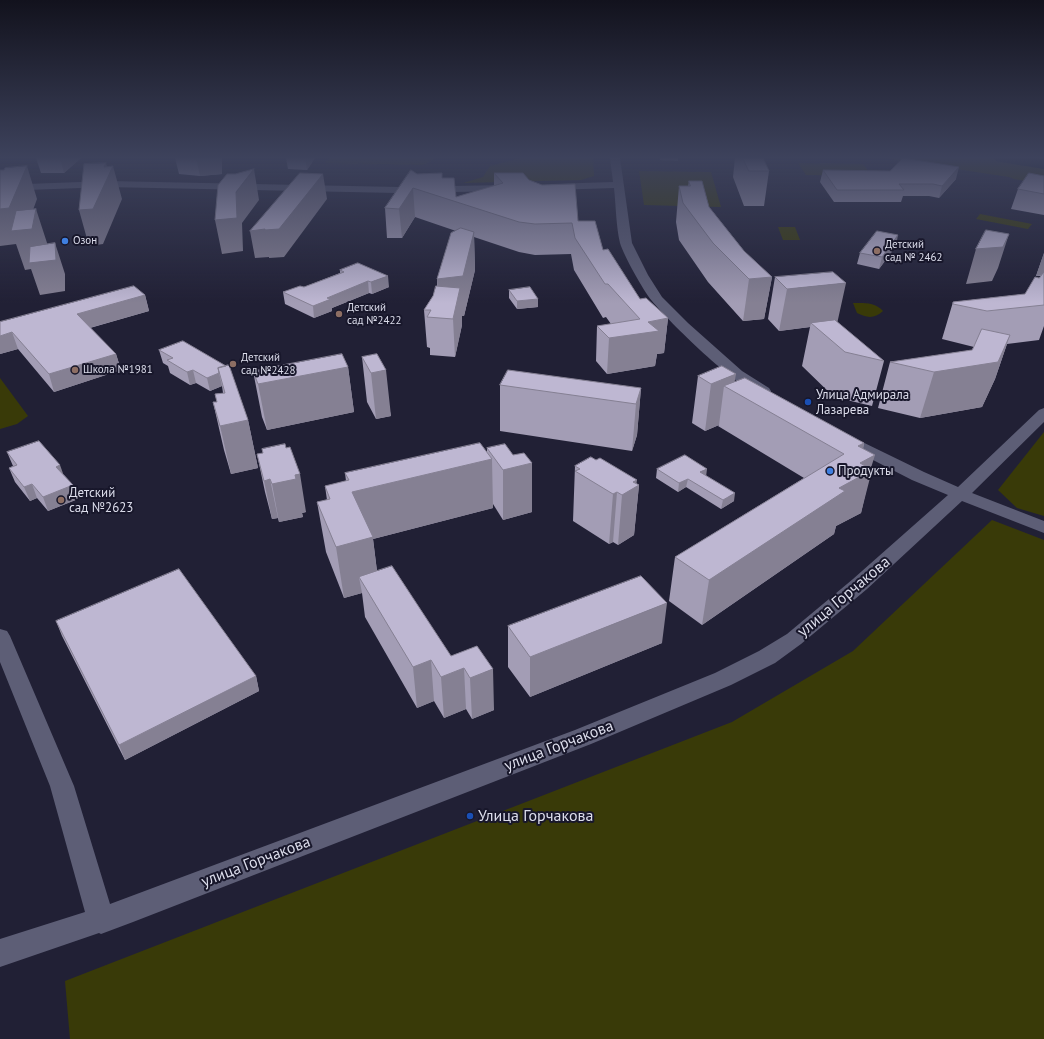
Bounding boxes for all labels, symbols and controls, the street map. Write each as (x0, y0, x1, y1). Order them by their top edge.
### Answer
place label: Озон (73, 234, 97, 248)
marker: Озон (60, 236, 70, 246)
place label: Детский сад № 2462 (885, 238, 942, 264)
marker: Детский сад № 2462 (872, 246, 882, 256)
place label: Детский сад №2422 (347, 301, 402, 327)
marker: Детский сад №2422 (334, 309, 344, 319)
place label: Детский сад №2428 (241, 351, 296, 377)
marker: Детский сад №2428 (228, 359, 238, 369)
place label: Школа №1981 (83, 363, 153, 377)
marker: Школа №1981 (70, 365, 80, 375)
place label: Улица Адмирала Лазарева (816, 387, 909, 418)
marker: Улица Адмирала Лазарева (803, 397, 813, 407)
place label: Продукты (838, 463, 894, 479)
marker: Продукты (825, 466, 835, 476)
place label: Детский сад №2623 (69, 485, 133, 516)
marker: Детский сад №2623 (56, 495, 66, 505)
street label: улица Горчакова (794, 553, 894, 641)
street label: улица Горчакова (502, 716, 616, 776)
place label: Улица Горчакова (478, 806, 593, 826)
marker: Улица Горчакова (465, 811, 475, 821)
street label: улица Горчакова (199, 832, 313, 892)

